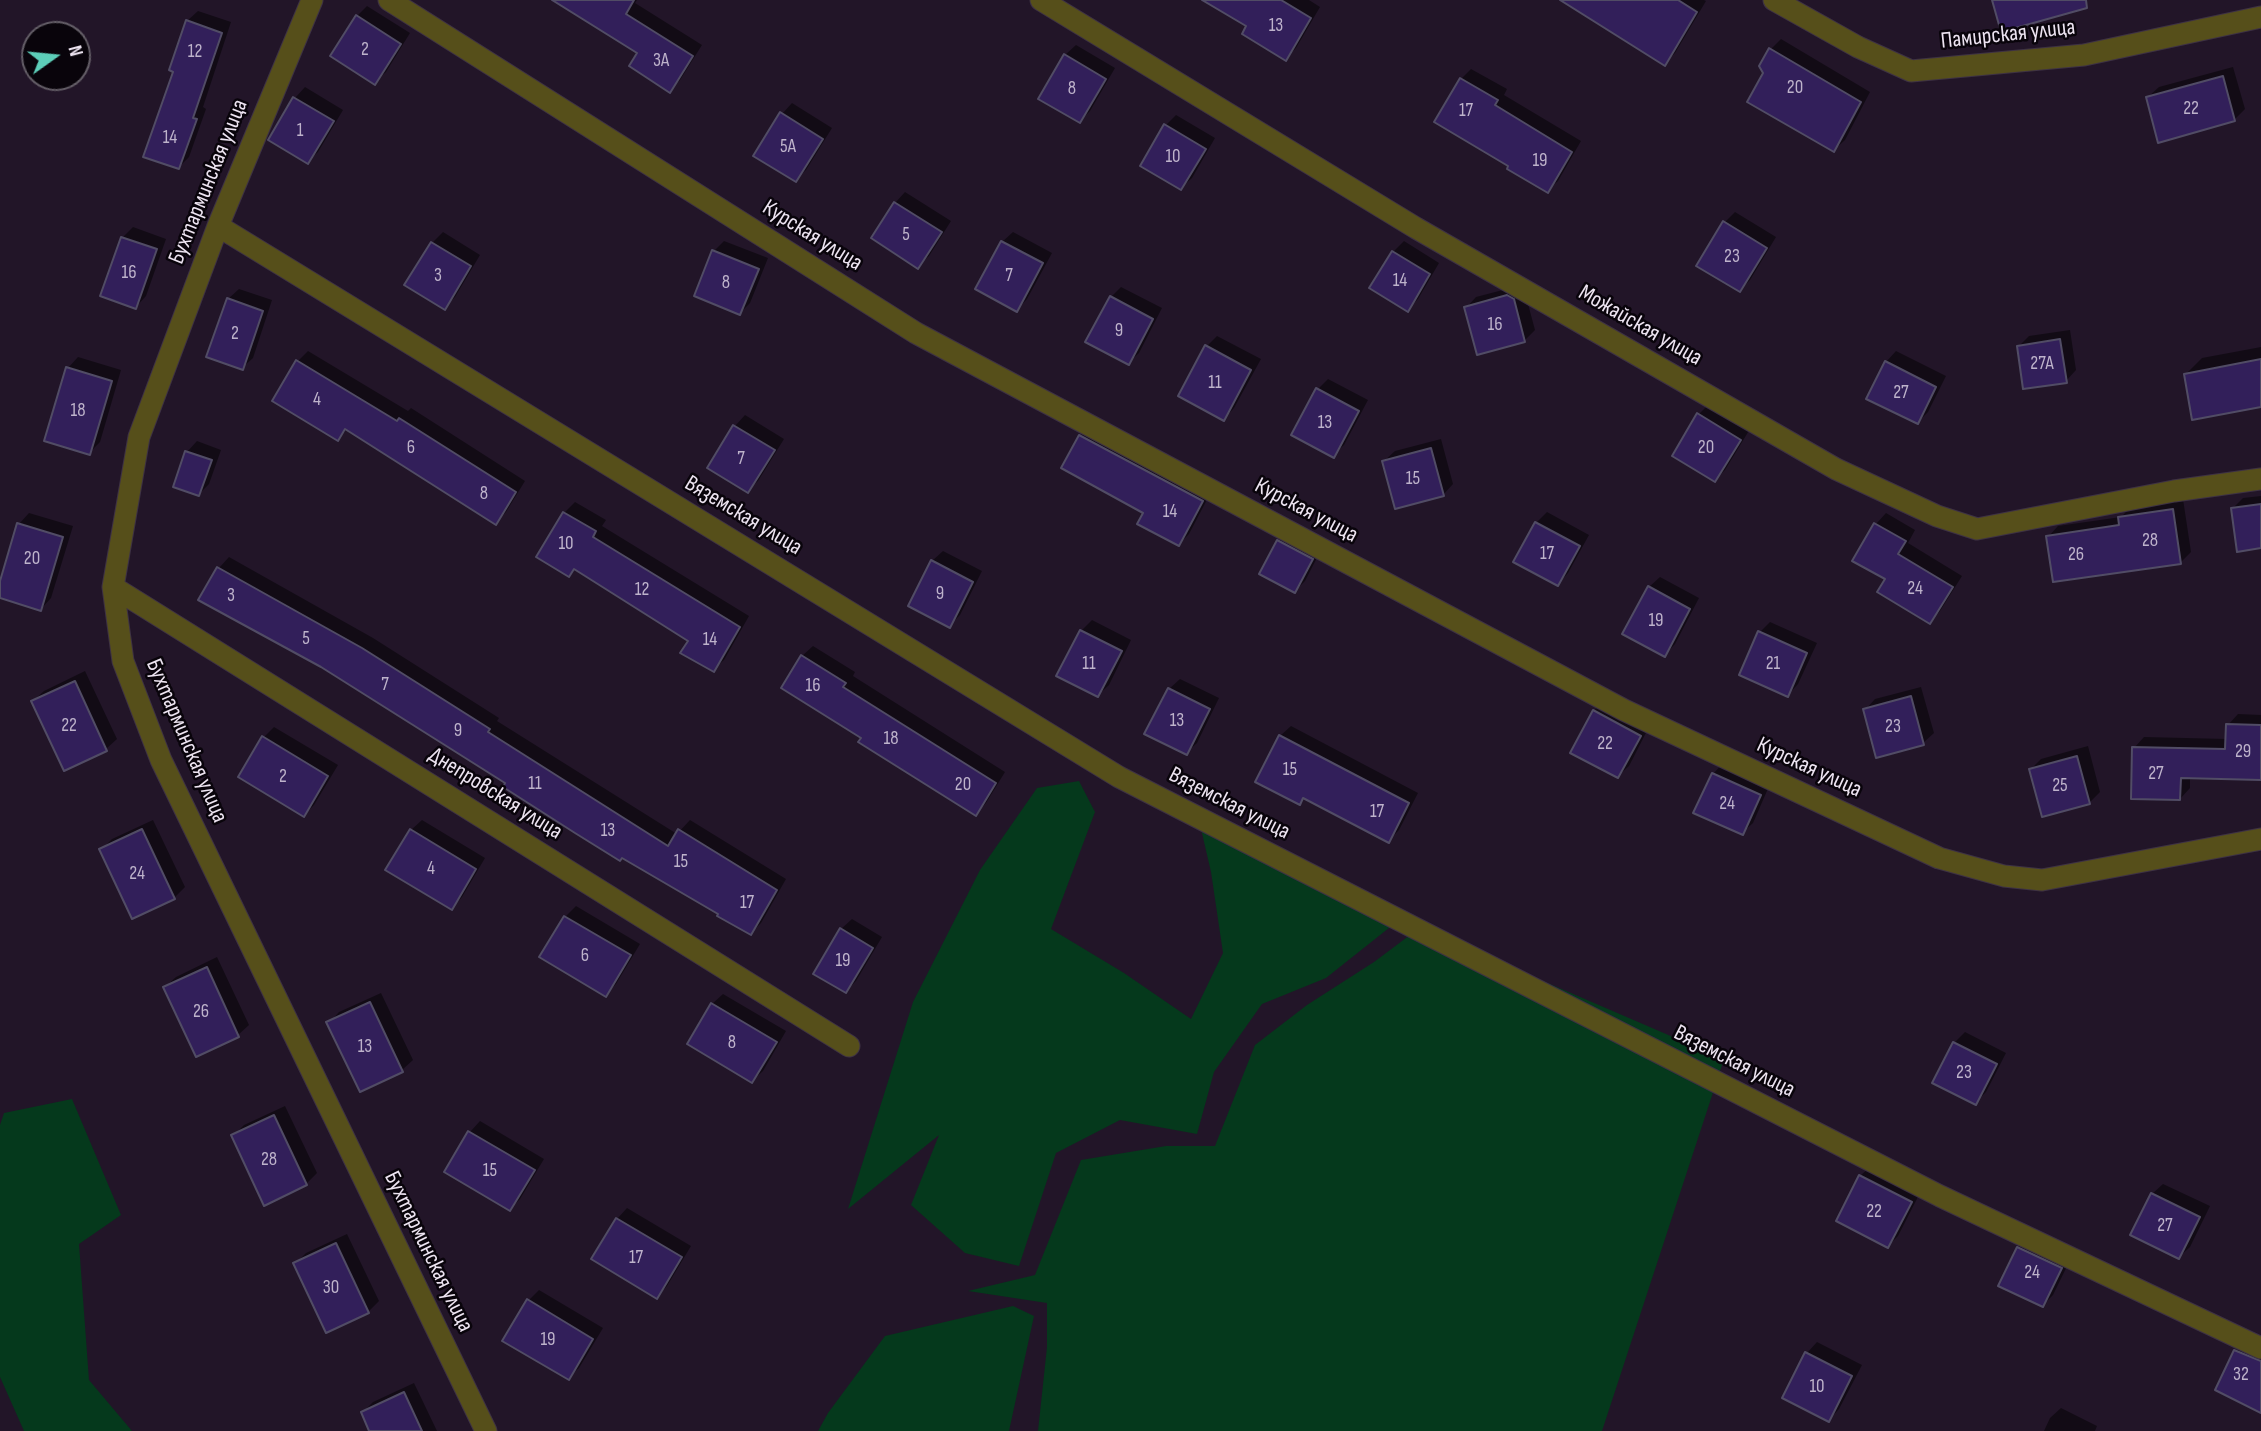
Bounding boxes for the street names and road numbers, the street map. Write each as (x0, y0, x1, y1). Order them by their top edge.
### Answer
street label: Памирская улица (1939, 14, 2077, 56)
street label: Бухтарминская улица (163, 96, 255, 268)
street label: Курская улица (757, 194, 867, 278)
street label: Можайская улица (1573, 280, 1707, 372)
street label: Вяземская улица (679, 470, 807, 562)
street label: Курская улица (1250, 472, 1362, 550)
street label: Бухтарминская улица (139, 655, 233, 827)
street label: Курская улица (1752, 732, 1866, 804)
street label: Днепровская улица (423, 742, 567, 846)
street label: Вяземская улица (1164, 762, 1294, 846)
street label: Вяземская улица (1669, 1020, 1799, 1104)
street label: Бухтарминская улица (377, 1167, 479, 1337)

